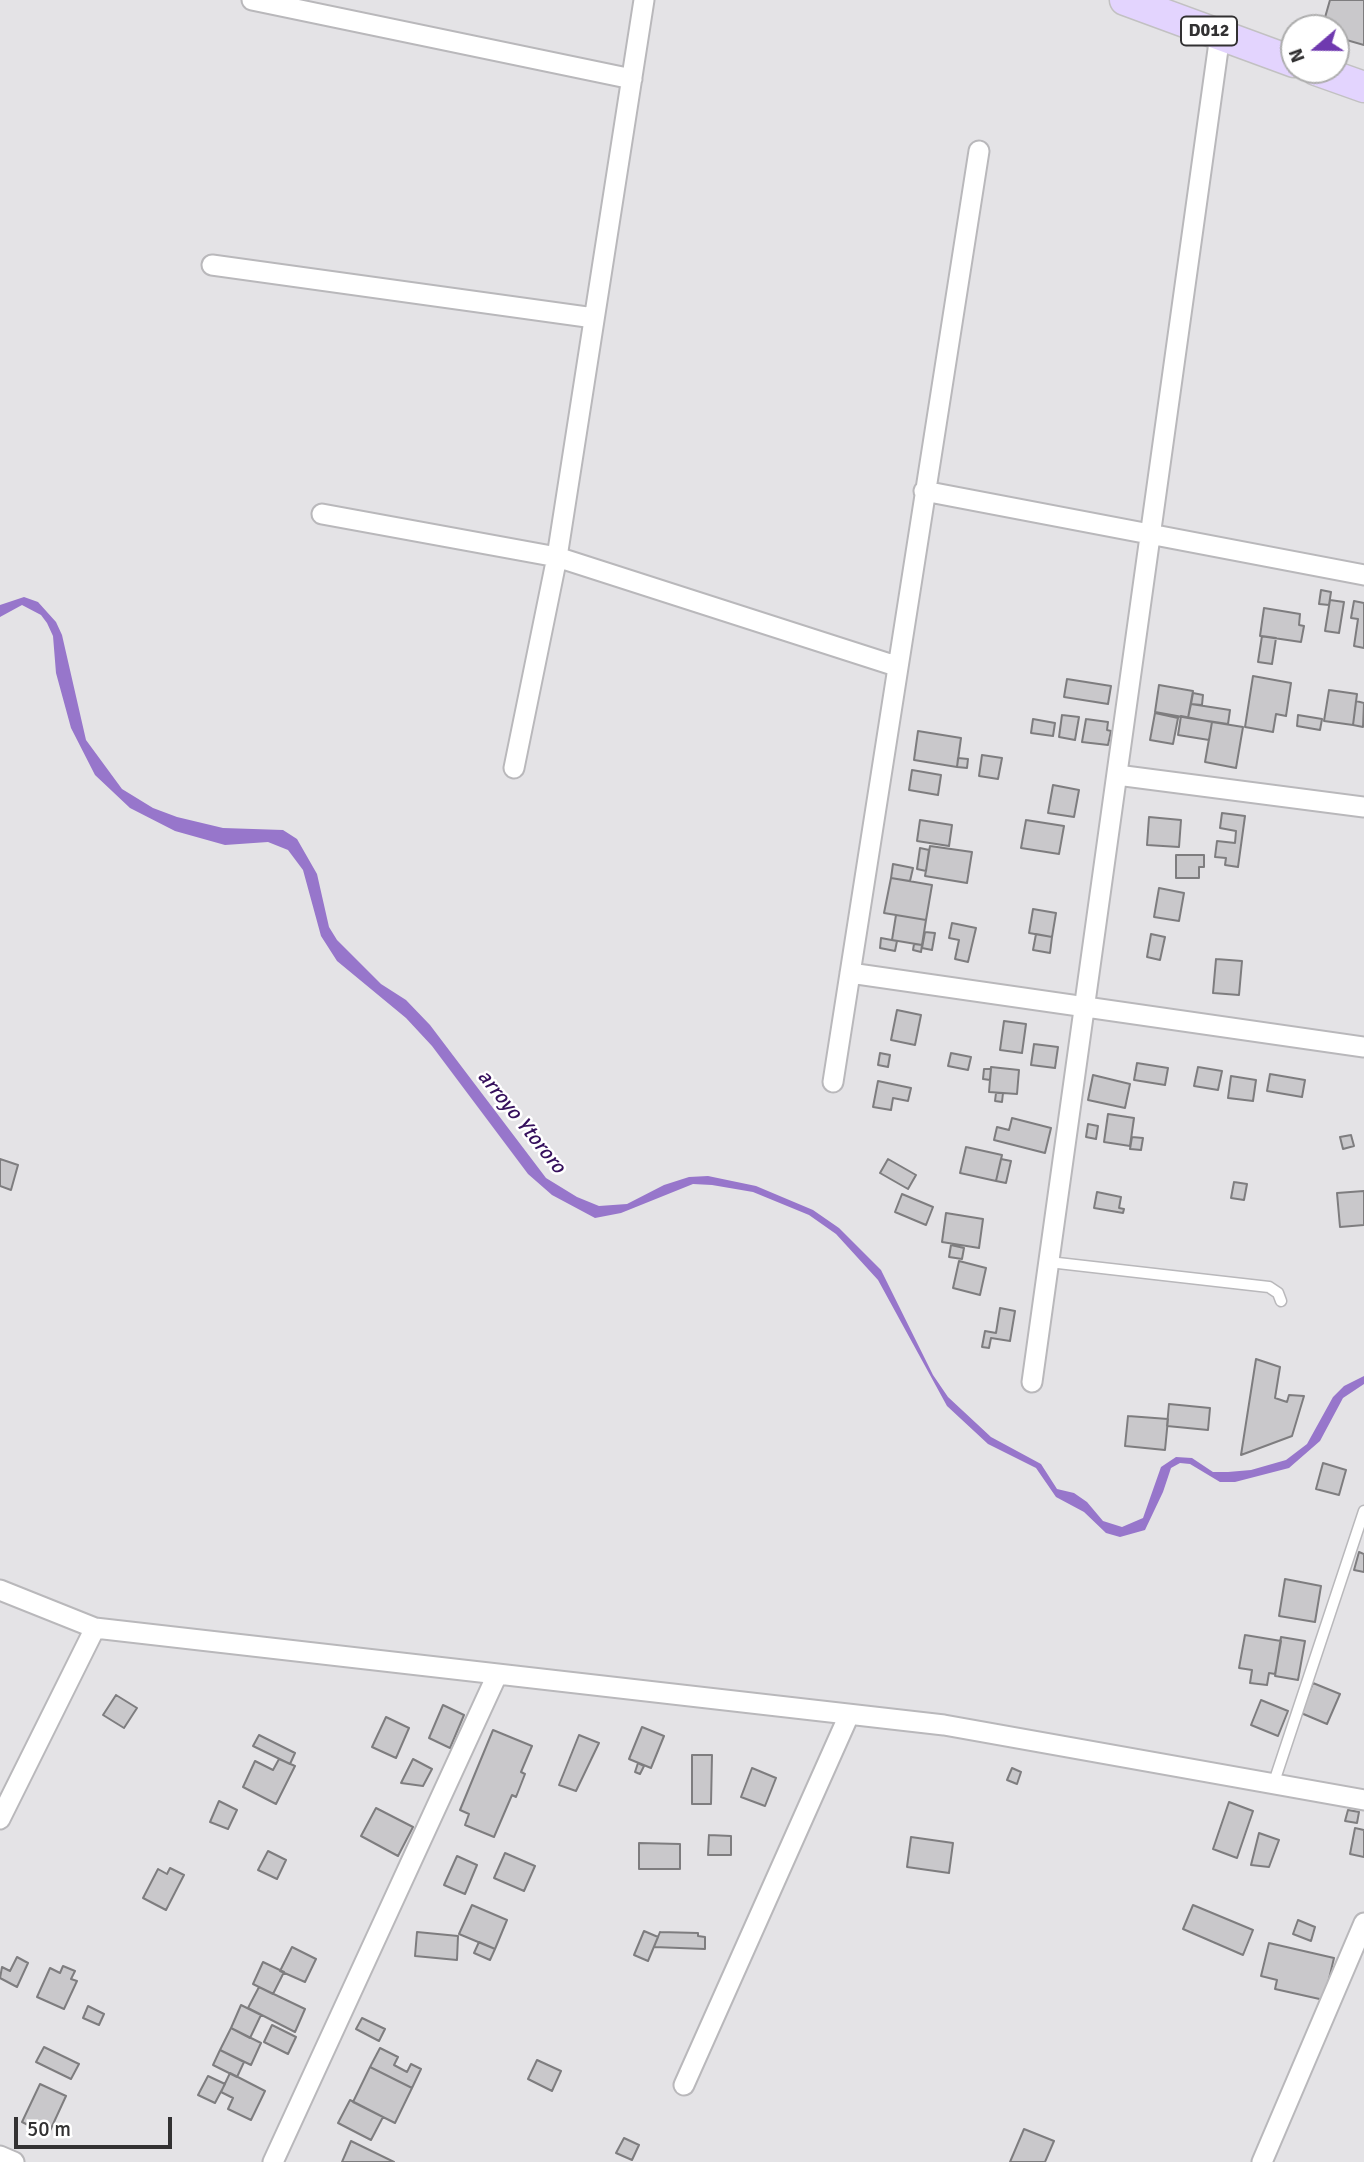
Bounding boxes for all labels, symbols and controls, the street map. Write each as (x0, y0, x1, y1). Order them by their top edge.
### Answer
north arrow (1280, 14, 1350, 84)
road number: D012 (1181, 16, 1237, 46)
text: N (1284, 45, 1311, 66)
water label: arroyo Ytororo (471, 1065, 571, 1179)
scale bar (18, 2102, 175, 2146)
text: 50 m (27, 2116, 71, 2142)

